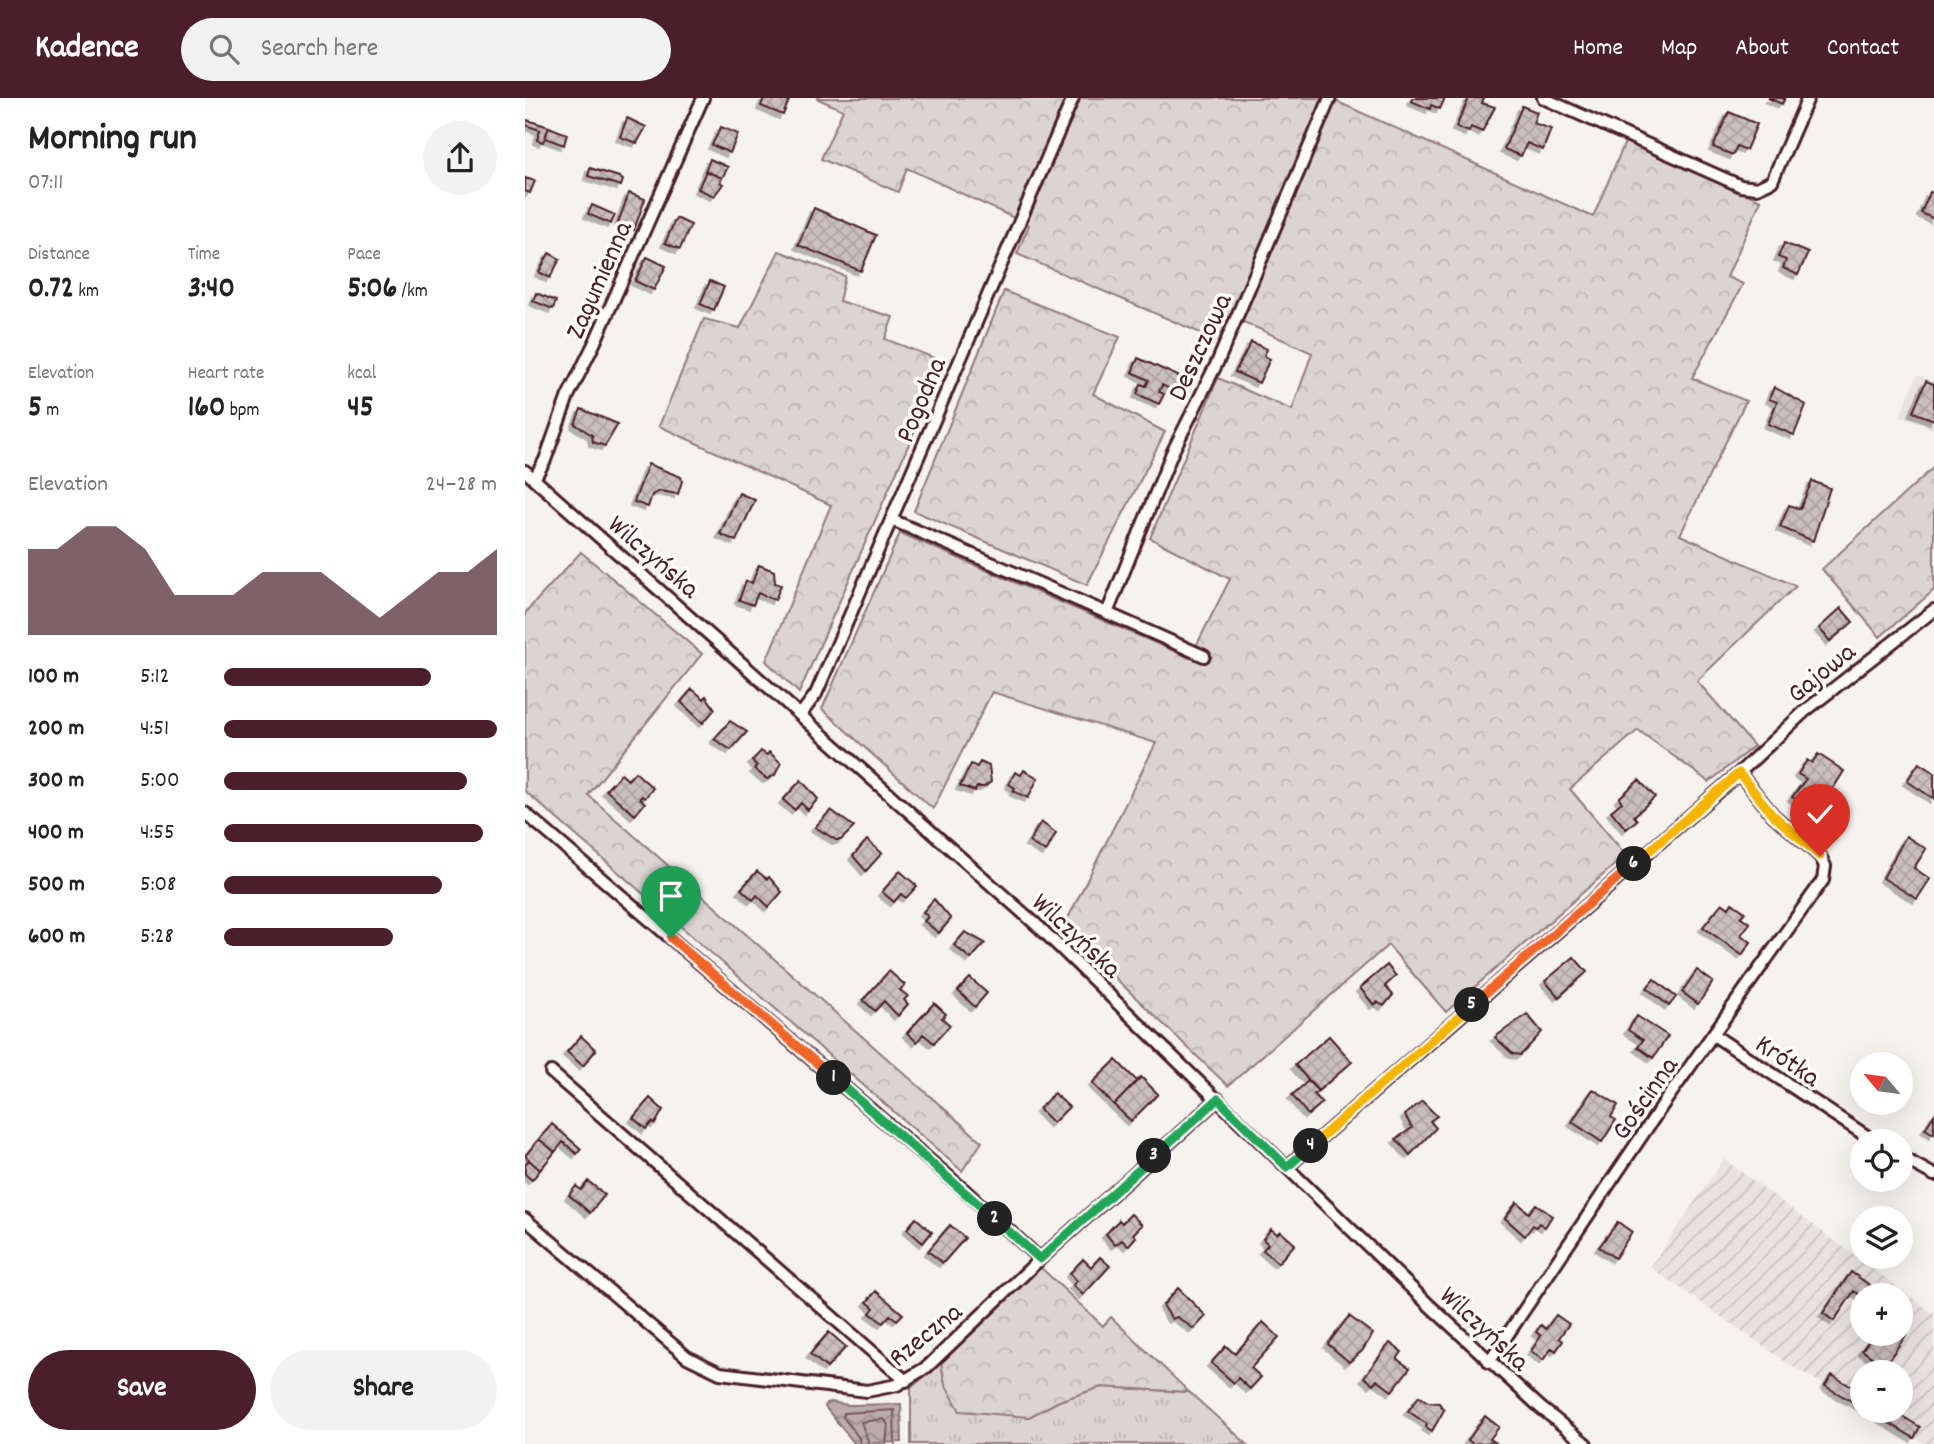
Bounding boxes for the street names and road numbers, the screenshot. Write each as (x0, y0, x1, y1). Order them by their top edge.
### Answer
street label: Zagumienna (558, 215, 646, 346)
street label: Deszczowa (1160, 287, 1245, 409)
street label: Pogodna (888, 351, 960, 450)
street label: Wilczyńska (597, 507, 707, 611)
street label: Gajowa (1780, 634, 1867, 715)
street label: Wilczyńska (1021, 885, 1129, 991)
street label: Krótka (1746, 1027, 1827, 1100)
street label: Gościnna (1604, 1049, 1691, 1150)
street label: Wilczyńska (1429, 1278, 1537, 1384)
street label: Rzeczna (882, 1294, 973, 1379)

